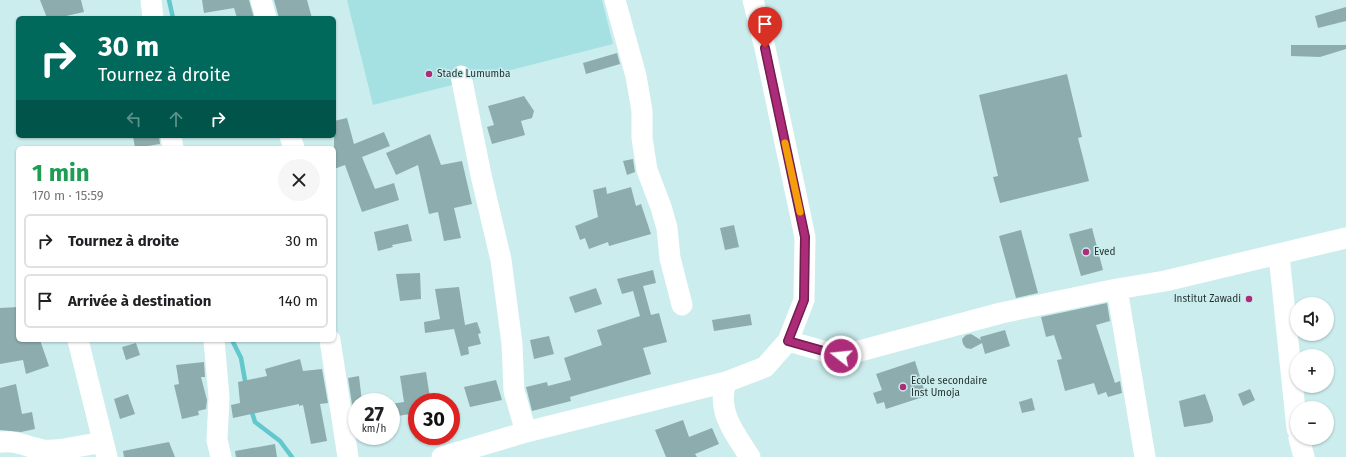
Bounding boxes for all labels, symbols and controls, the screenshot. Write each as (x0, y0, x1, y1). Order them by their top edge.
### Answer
pin (748, 7.0, 782, 48)
icon: arrive (754, 13, 776, 35)
text: 30 m (98, 30, 159, 63)
icon: right (32, 32, 84, 84)
text: Tournez à droite (98, 64, 230, 86)
place label: Stade Lumumba (437, 68, 510, 80)
marker: Stade Lumumba (424, 69, 434, 79)
icon: left (123, 108, 145, 130)
icon: ahead (165, 108, 187, 130)
icon: right (207, 108, 229, 130)
text: 1 min (32, 159, 90, 187)
button: close (278, 159, 320, 201)
text: 170 m · 15:59 (32, 188, 104, 203)
icon: right (34, 230, 56, 252)
text: Tournez à droite (68, 232, 179, 250)
text: 30 m (285, 232, 318, 250)
place label: Eved (1094, 246, 1115, 258)
marker: Eved (1081, 247, 1091, 257)
icon: arrive (34, 290, 56, 312)
text: Arrivée à destination (68, 292, 211, 310)
text: 140 m (278, 292, 318, 310)
place label: Institut Zawadi (1174, 293, 1241, 305)
marker: Institut Zawadi (1244, 294, 1254, 304)
map controls (1290, 297, 1334, 445)
button: sound (1290, 297, 1334, 341)
position arrow (820, 335, 862, 377)
button: + (1290, 349, 1334, 393)
place label: Ecole secondaire Inst Umoja (911, 375, 987, 399)
marker: Ecole secondaire Inst Umoja (898, 382, 908, 392)
speed limit sign: 30 (408, 393, 460, 445)
button: − (1290, 401, 1334, 445)
text: 27 (364, 402, 384, 426)
text: km/h (362, 423, 386, 435)

